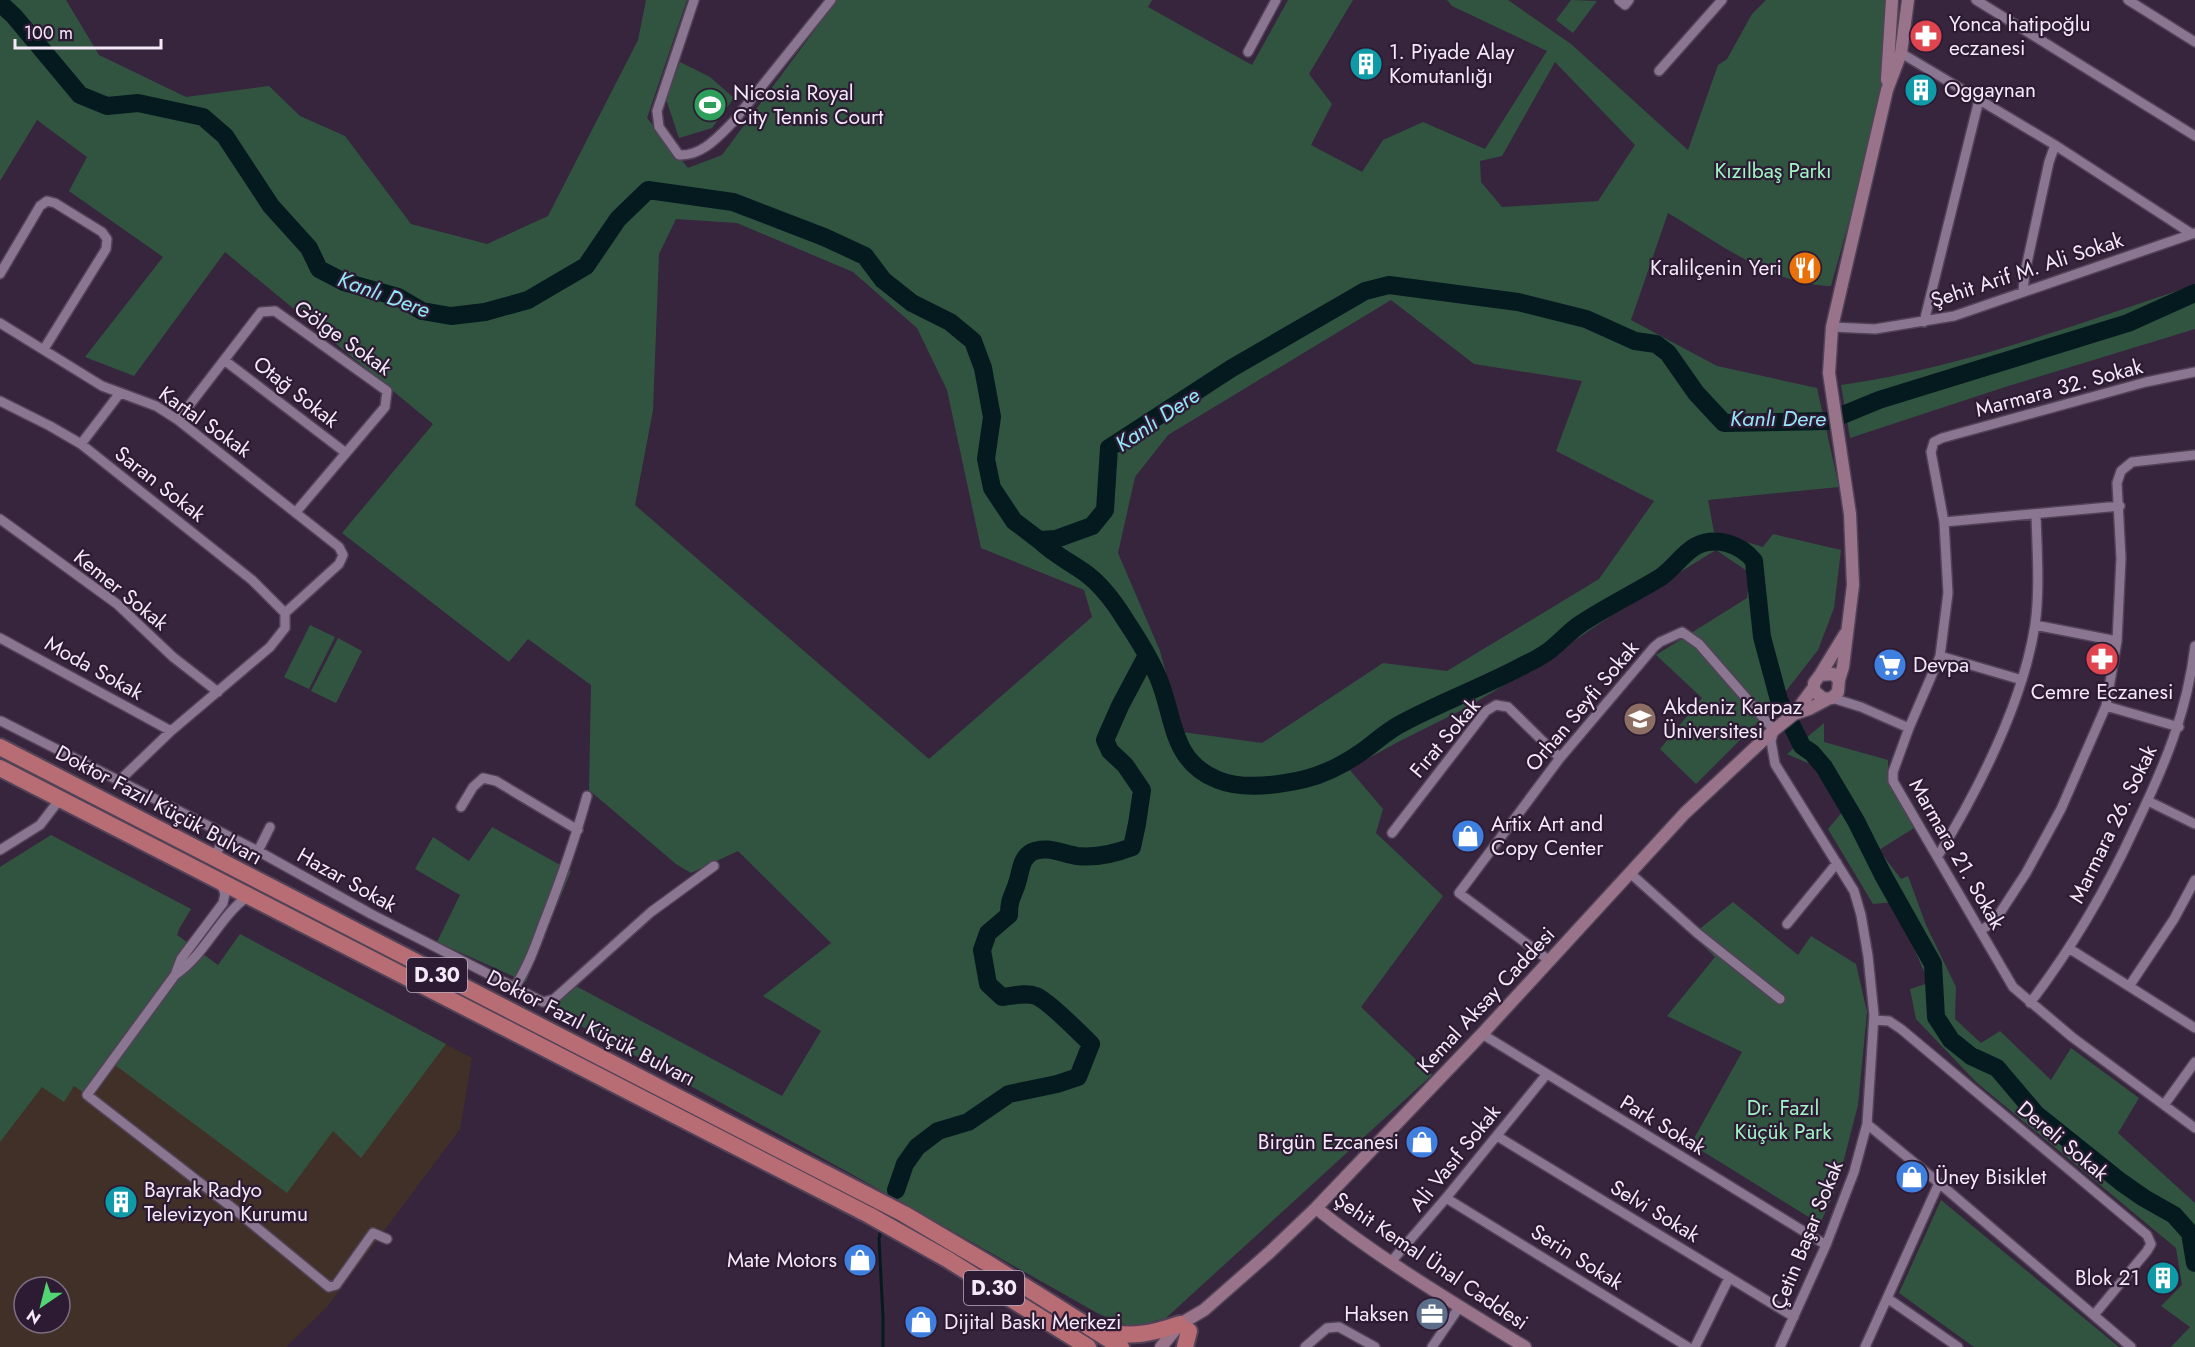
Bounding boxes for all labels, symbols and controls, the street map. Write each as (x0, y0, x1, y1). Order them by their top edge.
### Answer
place label: Yonca hatipoğlu eczanesi (1949, 9, 2091, 63)
scale bar (15, 12, 160, 50)
pharmacy icon: Yonca hatipoğlu eczanesi (1908, 18, 1944, 54)
text: 100 m (24, 20, 73, 46)
place label: 1. Piyade Alay Komutanlığı (1389, 37, 1515, 91)
building icon: 1. Piyade Alay Komutanlığı (1348, 46, 1384, 82)
building icon: Oggaynan (1903, 72, 1939, 108)
place label: Oggaynan (1944, 75, 2036, 105)
place label: Nicosia Royal City Tennis Court (733, 78, 883, 132)
sports icon: Nicosia Royal City Tennis Court (692, 87, 728, 123)
park label: Kızılbaş Parkı (1715, 156, 1832, 186)
street label: Şehit Arif M. Ali Sokak (1927, 225, 2128, 315)
restaurant icon: Kralilçenin Yeri (1787, 250, 1823, 286)
place label: Kralilçenin Yeri (1650, 253, 1782, 283)
water label: Kanlı Dere (333, 263, 435, 325)
street label: Gölge Sokak (288, 293, 399, 383)
street label: Otağ Sokak (247, 349, 346, 436)
street label: Marmara 32. Sokak (1972, 351, 2147, 425)
street label: Kartal Sokak (153, 379, 258, 465)
water label: Kanlı Dere (1108, 379, 1206, 459)
water label: Kanlı Dere (1730, 402, 1826, 434)
street label: Saran Sokak (108, 439, 212, 529)
street label: Kemer Sokak (67, 542, 175, 638)
street label: Moda Sokak (39, 629, 149, 708)
street label: Orhan Seyfi Sokak (1518, 633, 1646, 778)
pharmacy icon: Cemre Eczanesi (2084, 641, 2120, 677)
supermarket icon: Devpa (1872, 647, 1908, 683)
place label: Devpa (1913, 650, 1969, 680)
place label: Cemre Eczanesi (2031, 677, 2173, 707)
street label: Fırat Sokak (1403, 691, 1488, 784)
place label: Akdeniz Karpaz Üniversitesi (1663, 692, 1803, 746)
school or university icon: Akdeniz Karpaz Üniversitesi (1622, 701, 1658, 737)
street label: Doktor Fazıl Küçük Bulvarı (50, 738, 268, 872)
street label: Marmara 26. Sokak (2062, 739, 2165, 908)
street label: Marmara 21. Sokak (1902, 773, 2013, 936)
place label: Artix Art and Copy Center (1491, 809, 1604, 863)
shop icon: Artix Art and Copy Center (1450, 818, 1486, 854)
street label: Hazar Sokak (292, 840, 403, 920)
street label: Kemal Aksay Caddesi (1410, 920, 1562, 1080)
road number: D.30 (407, 958, 467, 992)
street label: Doktor Fazıl Küçük Bulvarı (482, 962, 700, 1094)
street label: Park Sokak (1614, 1088, 1712, 1163)
park label: Dr. Fazıl Küçük Park (1735, 1093, 1832, 1147)
street label: Dereli Sokak (2011, 1094, 2116, 1189)
street label: Ali Vasıf Sokak (1402, 1097, 1508, 1218)
shop icon: Birgün Ezcanesi (1404, 1124, 1440, 1160)
place label: Birgün Ezcanesi (1258, 1127, 1399, 1157)
street label: Çetin Başar Sokak (1763, 1155, 1851, 1314)
shop icon: Üney Bisiklet (1894, 1159, 1930, 1195)
place label: Üney Bisiklet (1935, 1162, 2046, 1192)
street label: Selvi Sokak (1605, 1172, 1706, 1250)
place label: Bayrak Radyo Televizyon Kurumu (144, 1175, 308, 1229)
building icon: Bayrak Radyo Televizyon Kurumu (103, 1184, 139, 1220)
street label: Şehit Kemal Ünal Caddesi (1328, 1185, 1534, 1337)
street label: Serin Sokak (1525, 1217, 1630, 1298)
shop icon: Mate Motors (842, 1242, 878, 1278)
place label: Mate Motors (727, 1245, 837, 1275)
building icon: Blok 21 (2145, 1260, 2181, 1296)
place label: Blok 21 (2075, 1263, 2140, 1293)
road number: D.30 (964, 1271, 1024, 1305)
north arrow (12, 1275, 72, 1335)
office icon: Haksen (1414, 1296, 1450, 1332)
place label: Haksen (1344, 1299, 1409, 1329)
text: N (22, 1304, 45, 1330)
shop icon: Dijital Baskı Merkezi (903, 1304, 939, 1340)
place label: Dijital Baskı Merkezi (944, 1307, 1122, 1337)

